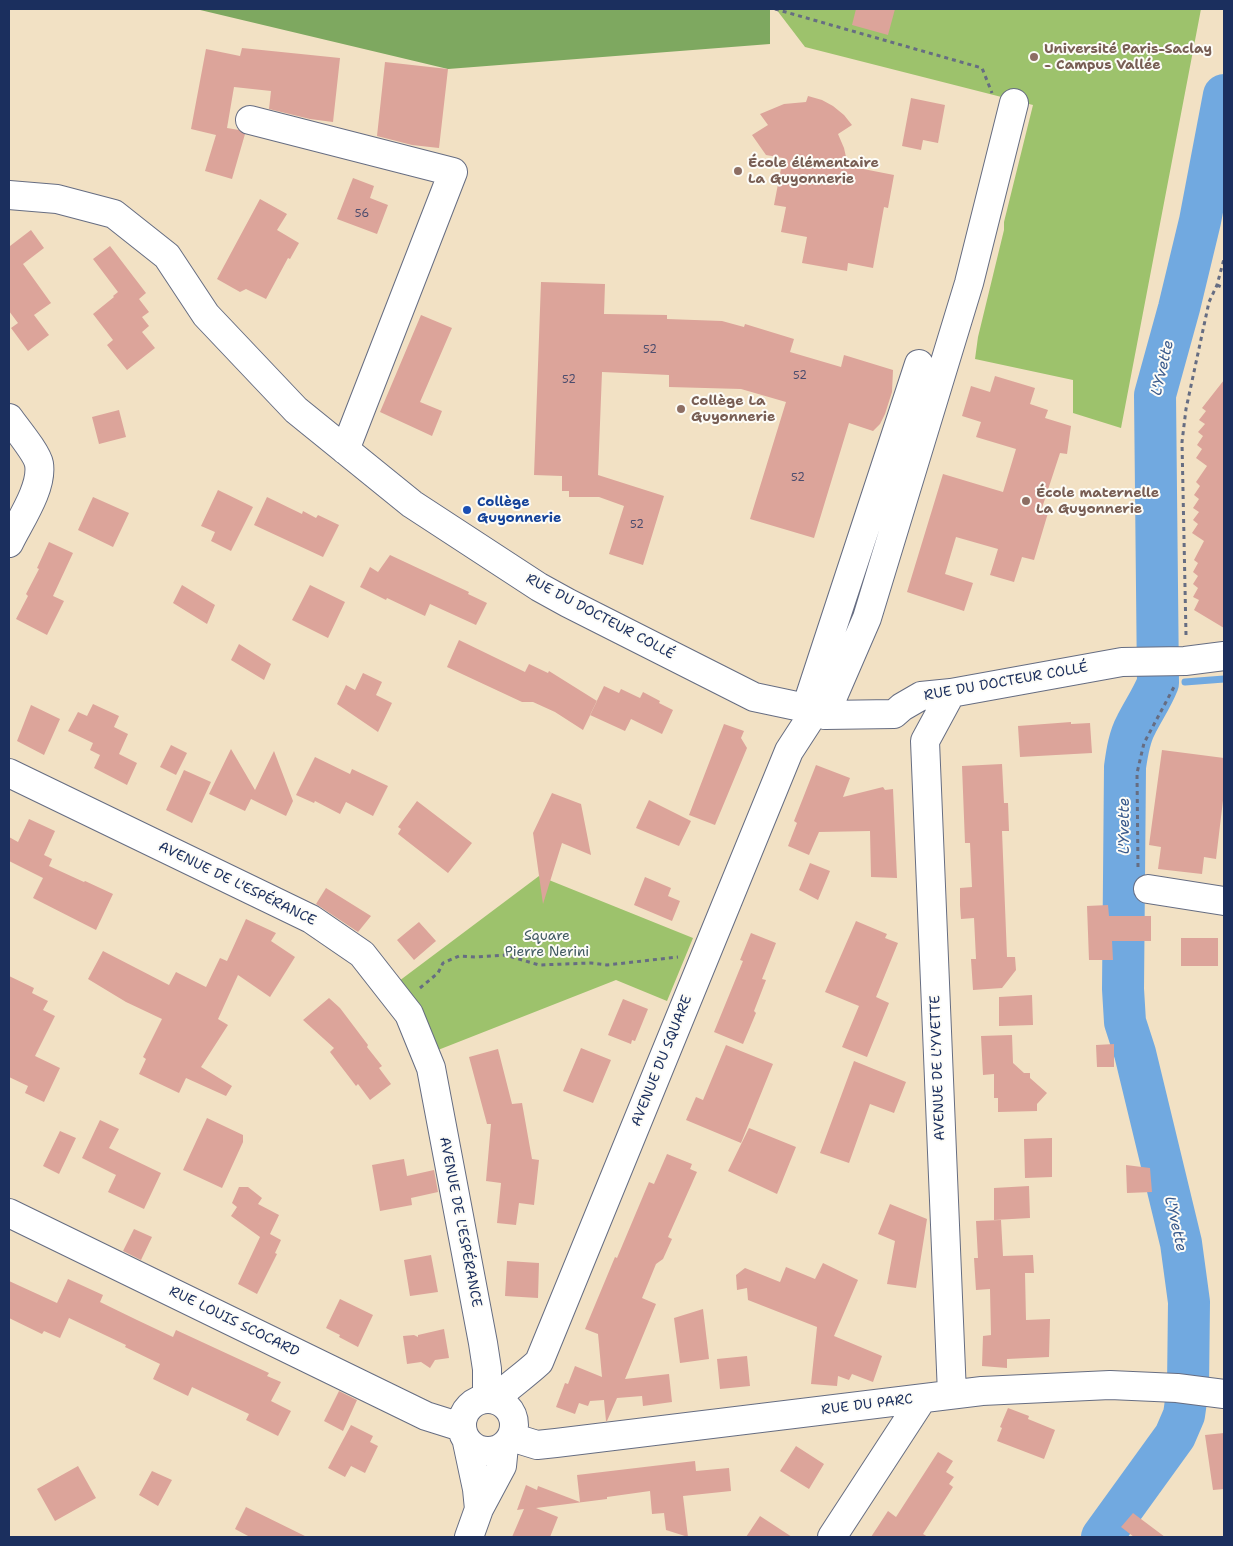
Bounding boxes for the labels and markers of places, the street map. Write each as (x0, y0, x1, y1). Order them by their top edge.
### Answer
place label: Université Paris-Saclay - Campus Vallée (1044, 41, 1212, 74)
marker: Université Paris-Saclay - Campus Vallée (1028, 51, 1040, 63)
place label: École élémentaire La Guyonnerie (748, 155, 879, 188)
marker: École élémentaire La Guyonnerie (732, 165, 744, 177)
place label: Collège La Guyonnerie (691, 393, 775, 426)
marker: Collège La Guyonnerie (675, 403, 687, 415)
place label: École maternelle La Guyonnerie (1036, 485, 1159, 518)
place label: Collège Guyonnerie (477, 494, 561, 526)
marker: École maternelle La Guyonnerie (1020, 495, 1032, 507)
marker: Collège Guyonnerie (461, 504, 473, 516)

